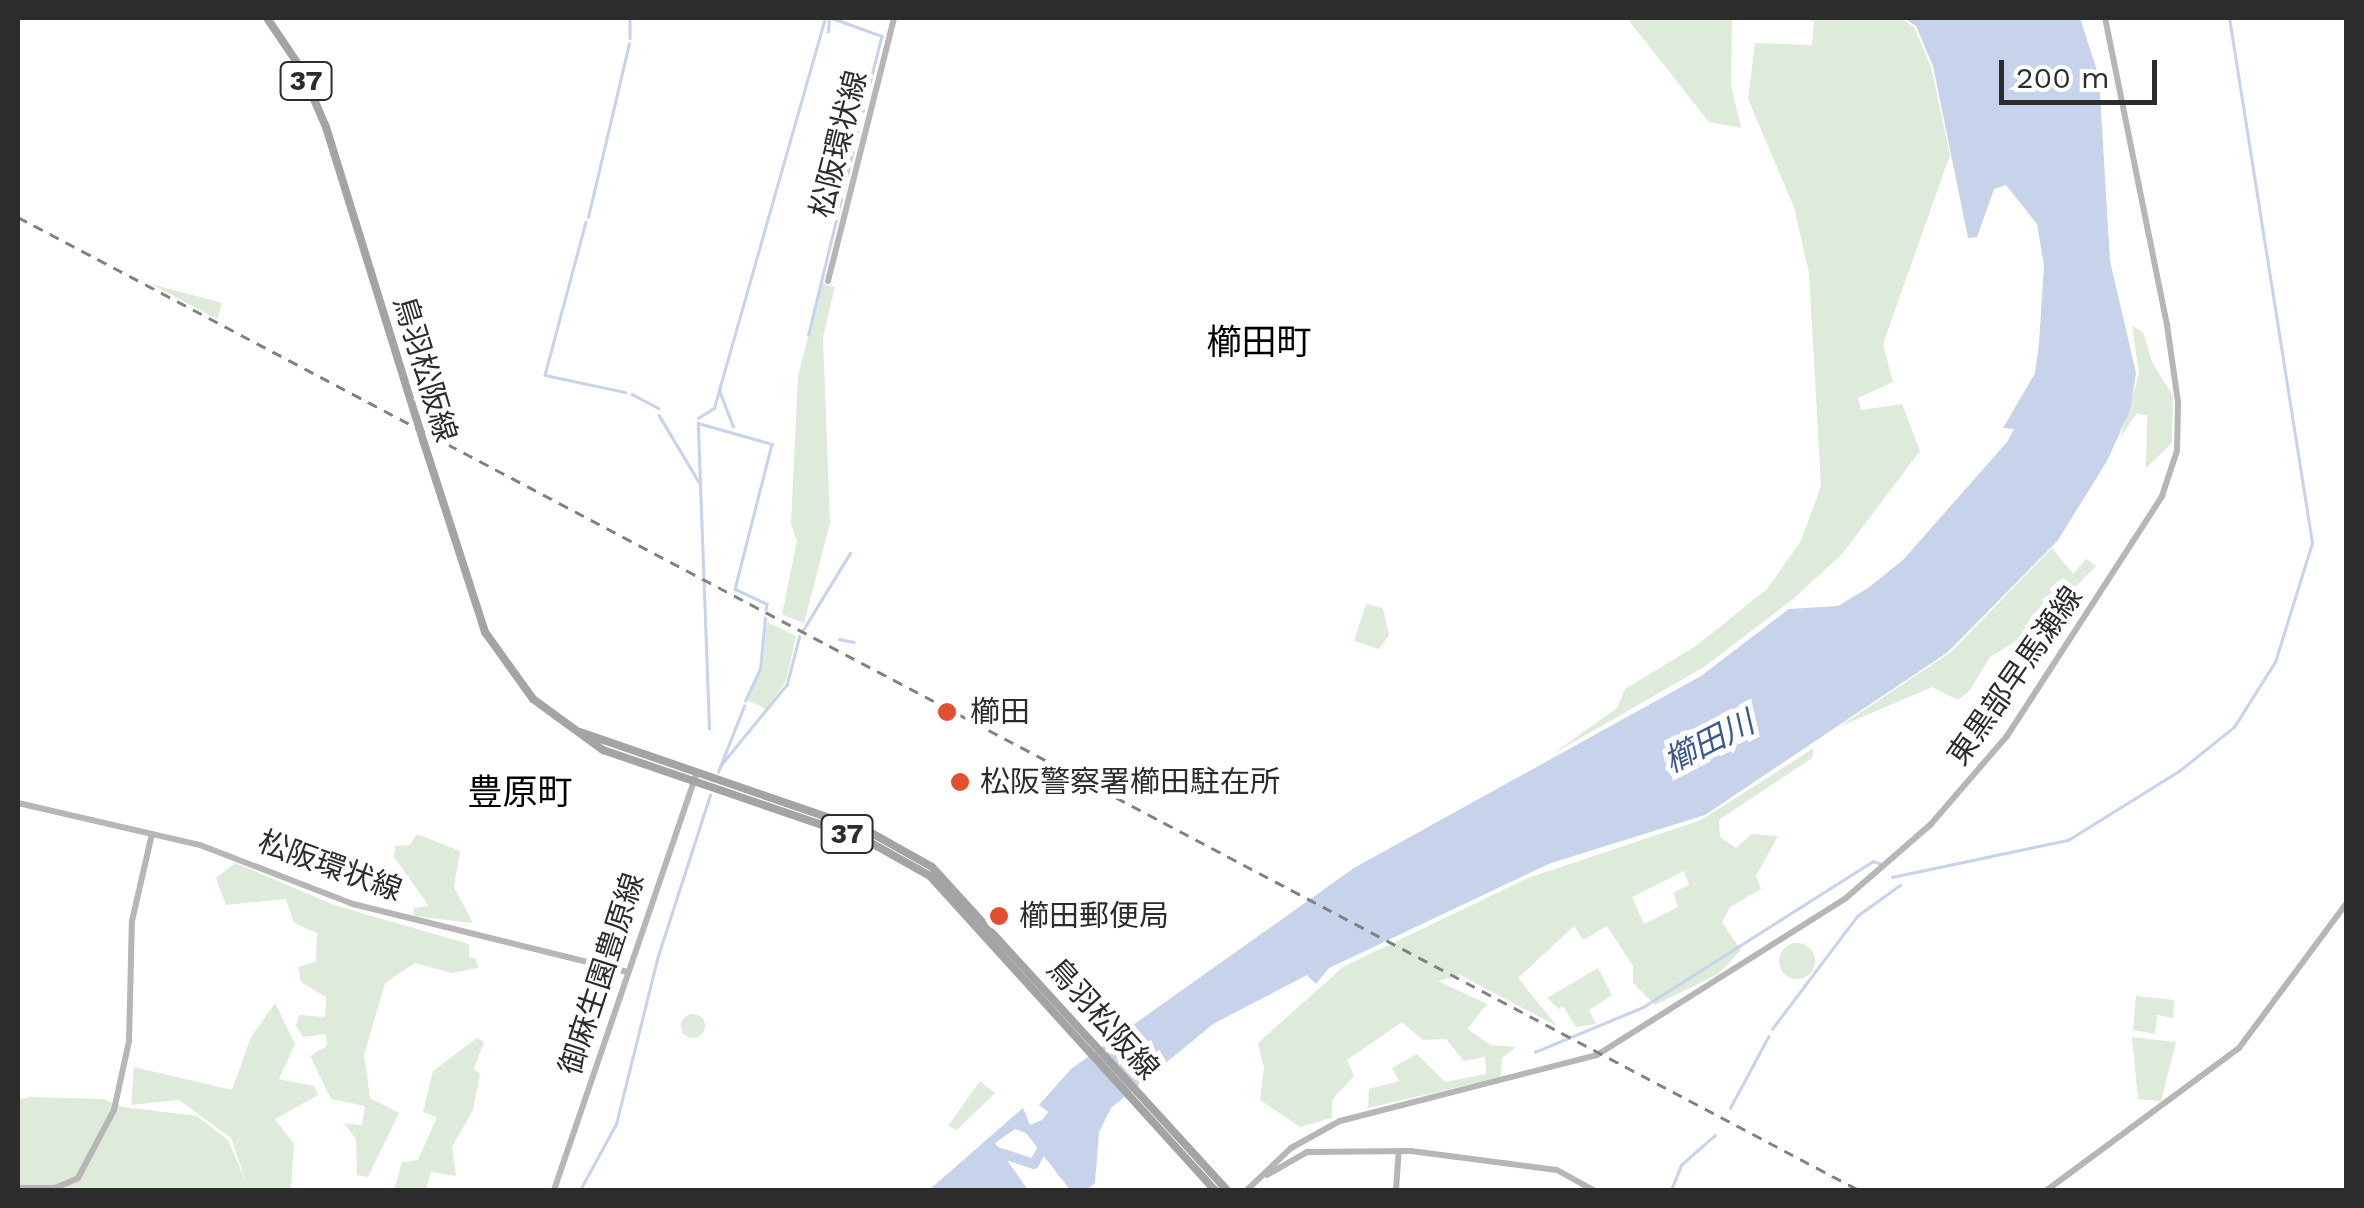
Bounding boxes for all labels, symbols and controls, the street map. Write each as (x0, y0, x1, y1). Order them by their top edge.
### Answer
scale bar (2004, 40, 2162, 102)
road number: 37 (278, 58, 334, 104)
text: 200 m (2016, 60, 2110, 95)
street label: 松阪環状線 (803, 67, 875, 221)
street label: 鳥羽松阪線 (386, 292, 464, 446)
district label: 櫛田町 (1207, 321, 1311, 363)
street label: 東黒部早馬瀬線 (1940, 580, 2090, 772)
place label: 櫛田 (970, 694, 1030, 730)
marker: 櫛田 (934, 699, 960, 725)
water label: 櫛田川 (1658, 703, 1760, 781)
place label: 松阪警察署櫛田駐在所 (980, 764, 1280, 800)
district label: 豊原町 (468, 771, 572, 813)
marker: 松阪警察署櫛田駐在所 (949, 771, 971, 793)
road number: 37 (820, 811, 874, 857)
street label: 松阪環状線 (253, 823, 407, 909)
street label: 御麻生園豊原線 (552, 869, 652, 1079)
place label: 櫛田郵便局 (1019, 898, 1169, 934)
marker: 櫛田郵便局 (988, 905, 1010, 927)
street label: 鳥羽松阪線 (1039, 951, 1167, 1087)

